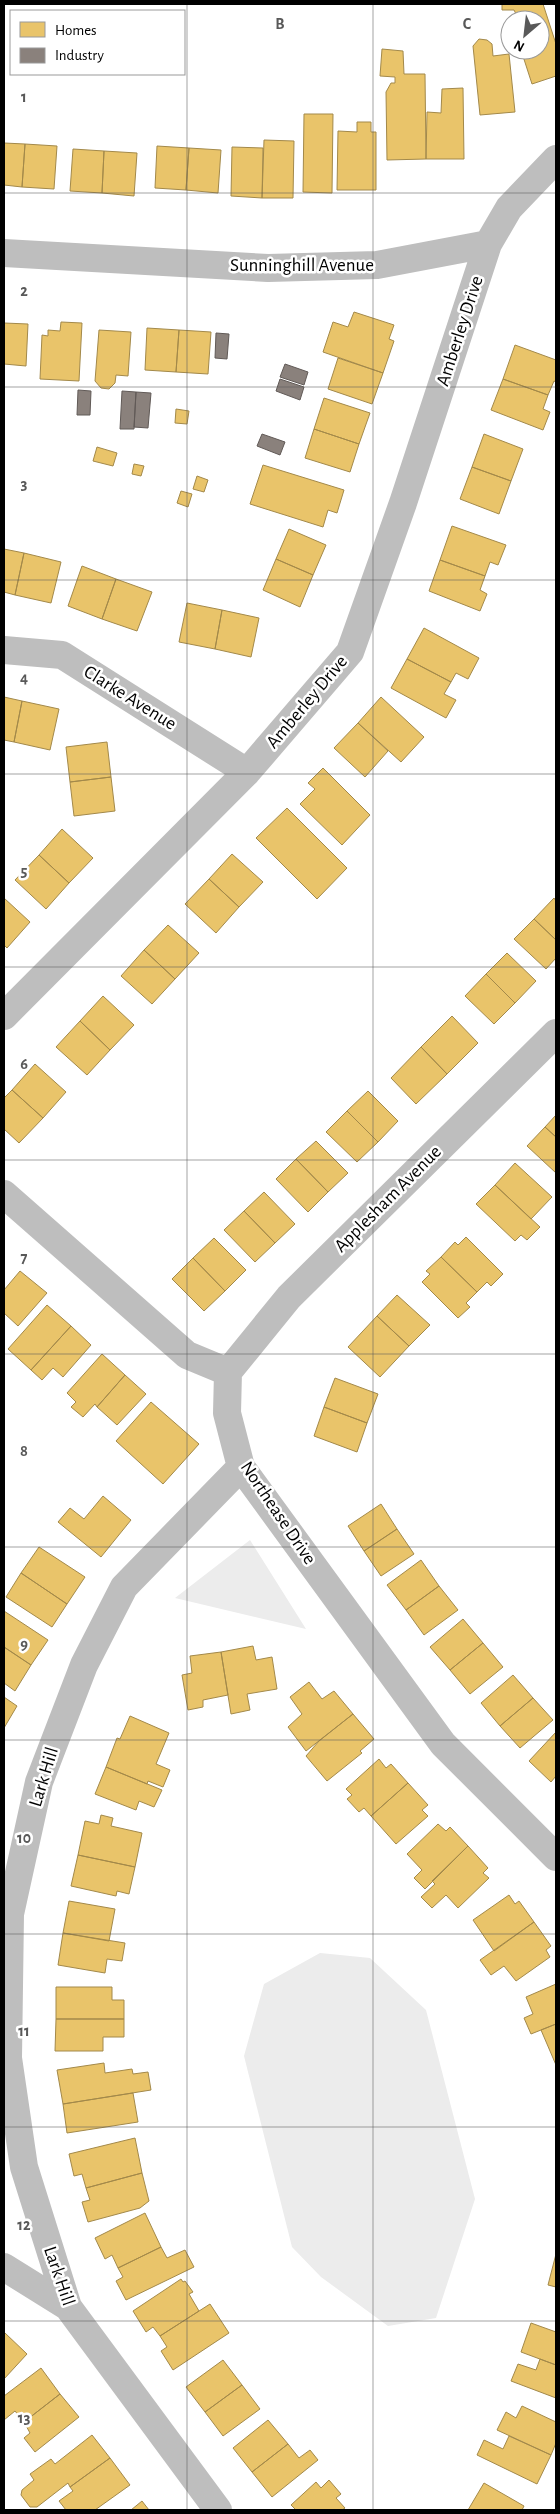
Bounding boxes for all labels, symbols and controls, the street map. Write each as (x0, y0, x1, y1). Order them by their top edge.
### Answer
legend (10, 10, 185, 75)
north arrow (500, 10, 550, 60)
text: B (275, 16, 285, 32)
text: C (463, 16, 472, 32)
text: Homes (55, 23, 97, 38)
text: N (512, 37, 527, 54)
text: Industry (55, 48, 104, 63)
text: 1 (21, 89, 27, 105)
street label: Sunninghill Avenue (230, 256, 374, 275)
street label: Amberley Drive (433, 273, 487, 389)
text: 2 (20, 283, 28, 299)
text: 3 (21, 476, 28, 492)
street label: Amberley Drive (263, 652, 351, 752)
street label: Clarke Avenue (80, 662, 180, 734)
text: 4 (20, 670, 28, 686)
text: 5 (21, 863, 28, 879)
text: 6 (20, 1056, 28, 1072)
street label: Applesham Avenue (331, 1142, 445, 1256)
text: 7 (21, 1250, 28, 1266)
text: 8 (20, 1443, 28, 1459)
street label: Northease Drive (237, 1458, 319, 1568)
text: 9 (20, 1636, 28, 1652)
street label: Lark Hill (26, 1745, 62, 1809)
text: 10 (17, 1830, 31, 1846)
text: 11 (18, 2023, 30, 2039)
text: 12 (17, 2217, 31, 2233)
street label: Lark Hill (40, 2244, 78, 2308)
text: 13 (18, 2410, 30, 2426)

